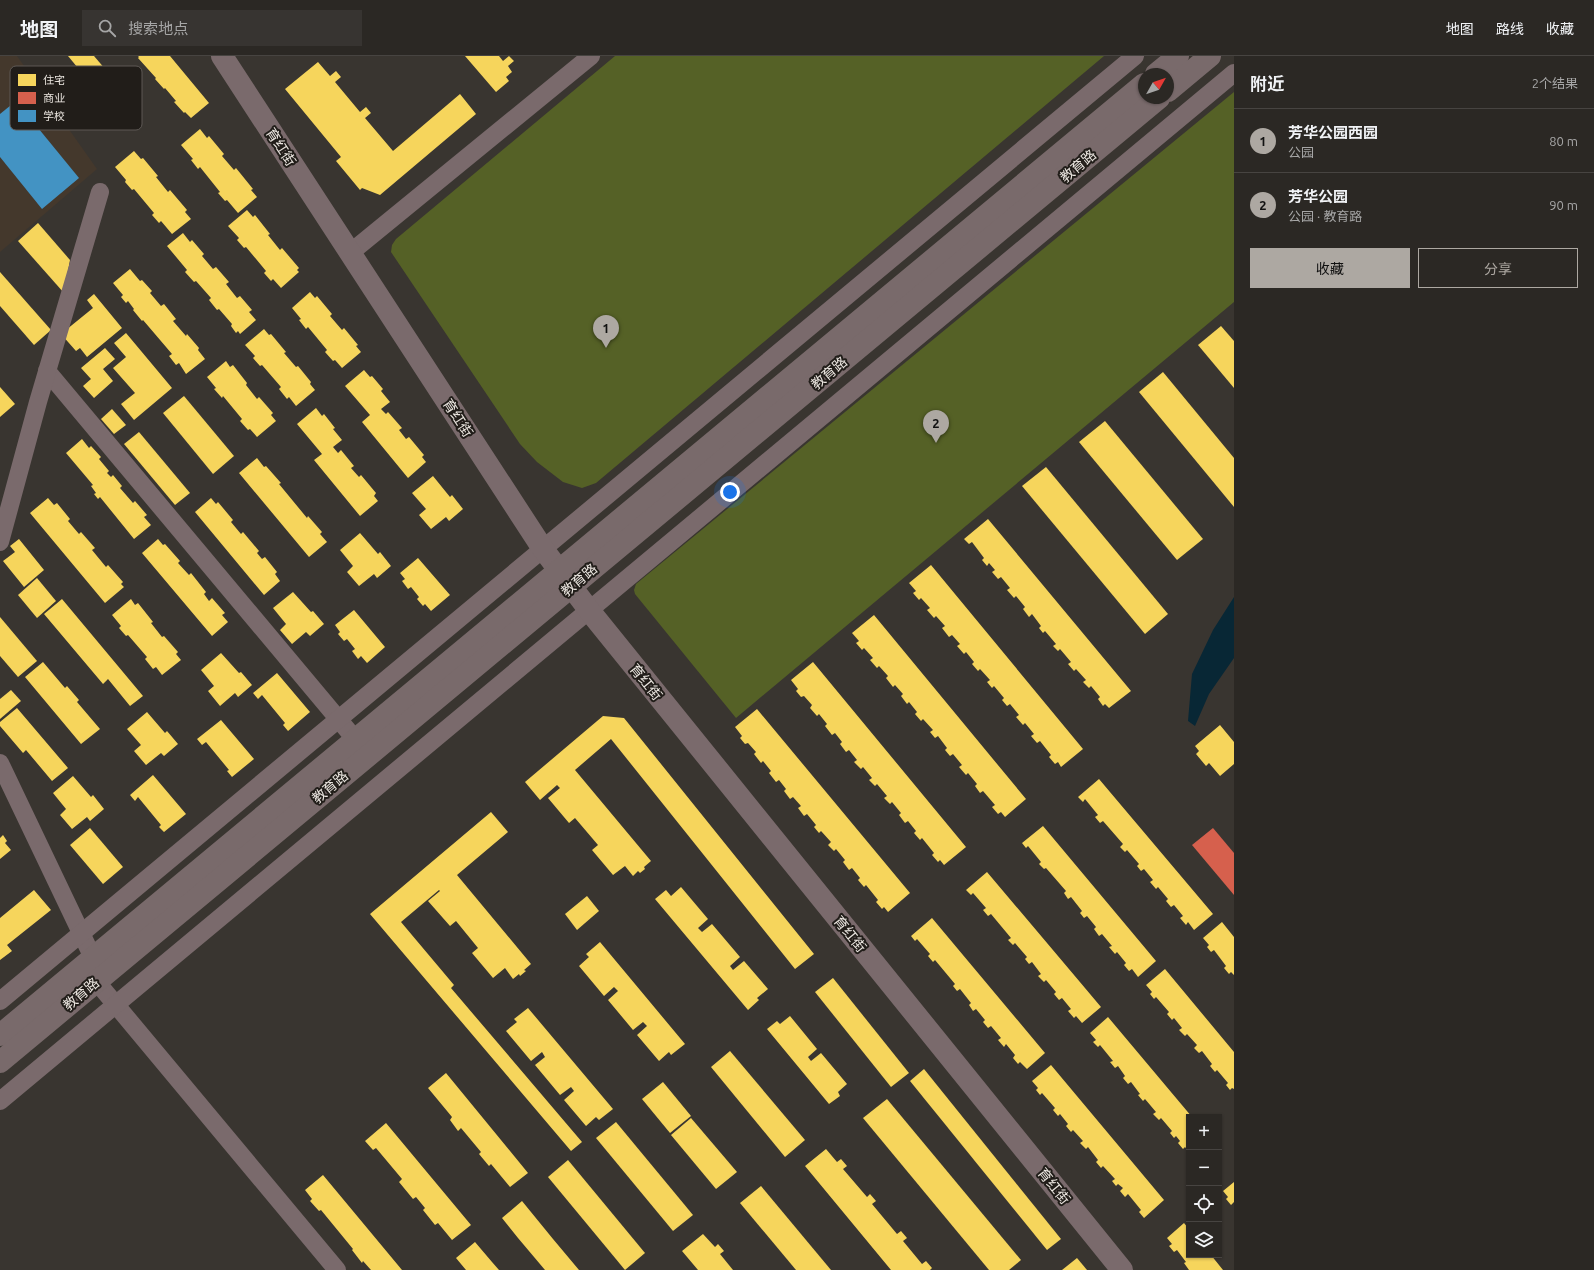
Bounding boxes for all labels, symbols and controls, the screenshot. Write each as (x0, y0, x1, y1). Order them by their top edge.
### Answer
search box (82, 10, 362, 46)
icon: search (96, 17, 118, 39)
text: 地图 (20, 18, 58, 40)
text: 搜索地点 (128, 20, 188, 37)
text: 地图 (1446, 21, 1474, 37)
text: 路线 (1496, 21, 1524, 37)
text: 收藏 (1546, 21, 1574, 37)
legend (10, 66, 142, 130)
north arrow (1138, 68, 1174, 104)
text: 住宅 (43, 74, 65, 86)
text: 附近 (1250, 74, 1284, 93)
text: 2个结果 (1532, 76, 1578, 90)
text: 商业 (43, 92, 65, 104)
text: 学校 (43, 110, 65, 122)
text: 芳华公园西园 (1288, 124, 1378, 141)
street label: 育红街 (263, 125, 299, 169)
text: 1 (1259, 134, 1267, 148)
text: 80 m (1549, 134, 1578, 148)
text: 公园 (1288, 145, 1314, 159)
street label: 教育路 (1057, 146, 1099, 186)
text: 芳华公园 (1288, 188, 1348, 205)
text: 2 (1259, 198, 1267, 212)
text: 90 m (1549, 198, 1578, 212)
text: 公园 · 教育路 (1288, 209, 1362, 223)
button: 收藏 (1250, 248, 1410, 288)
button: 分享 (1418, 248, 1578, 288)
pin: 1 (593, 315, 619, 348)
street label: 教育路 (808, 353, 850, 393)
street label: 育红街 (440, 396, 476, 440)
pin: 2 (923, 410, 949, 443)
your location (720, 482, 740, 502)
street label: 教育路 (558, 560, 600, 600)
street label: 育红街 (627, 661, 665, 703)
street label: 教育路 (309, 767, 351, 807)
street label: 育红街 (831, 913, 869, 955)
street label: 教育路 (60, 974, 102, 1014)
map controls (1186, 1114, 1222, 1258)
button: + (1186, 1114, 1222, 1150)
button: − (1186, 1150, 1222, 1186)
street label: 育红街 (1035, 1165, 1073, 1207)
button: locate (1186, 1186, 1222, 1222)
button: layers (1186, 1222, 1222, 1258)

